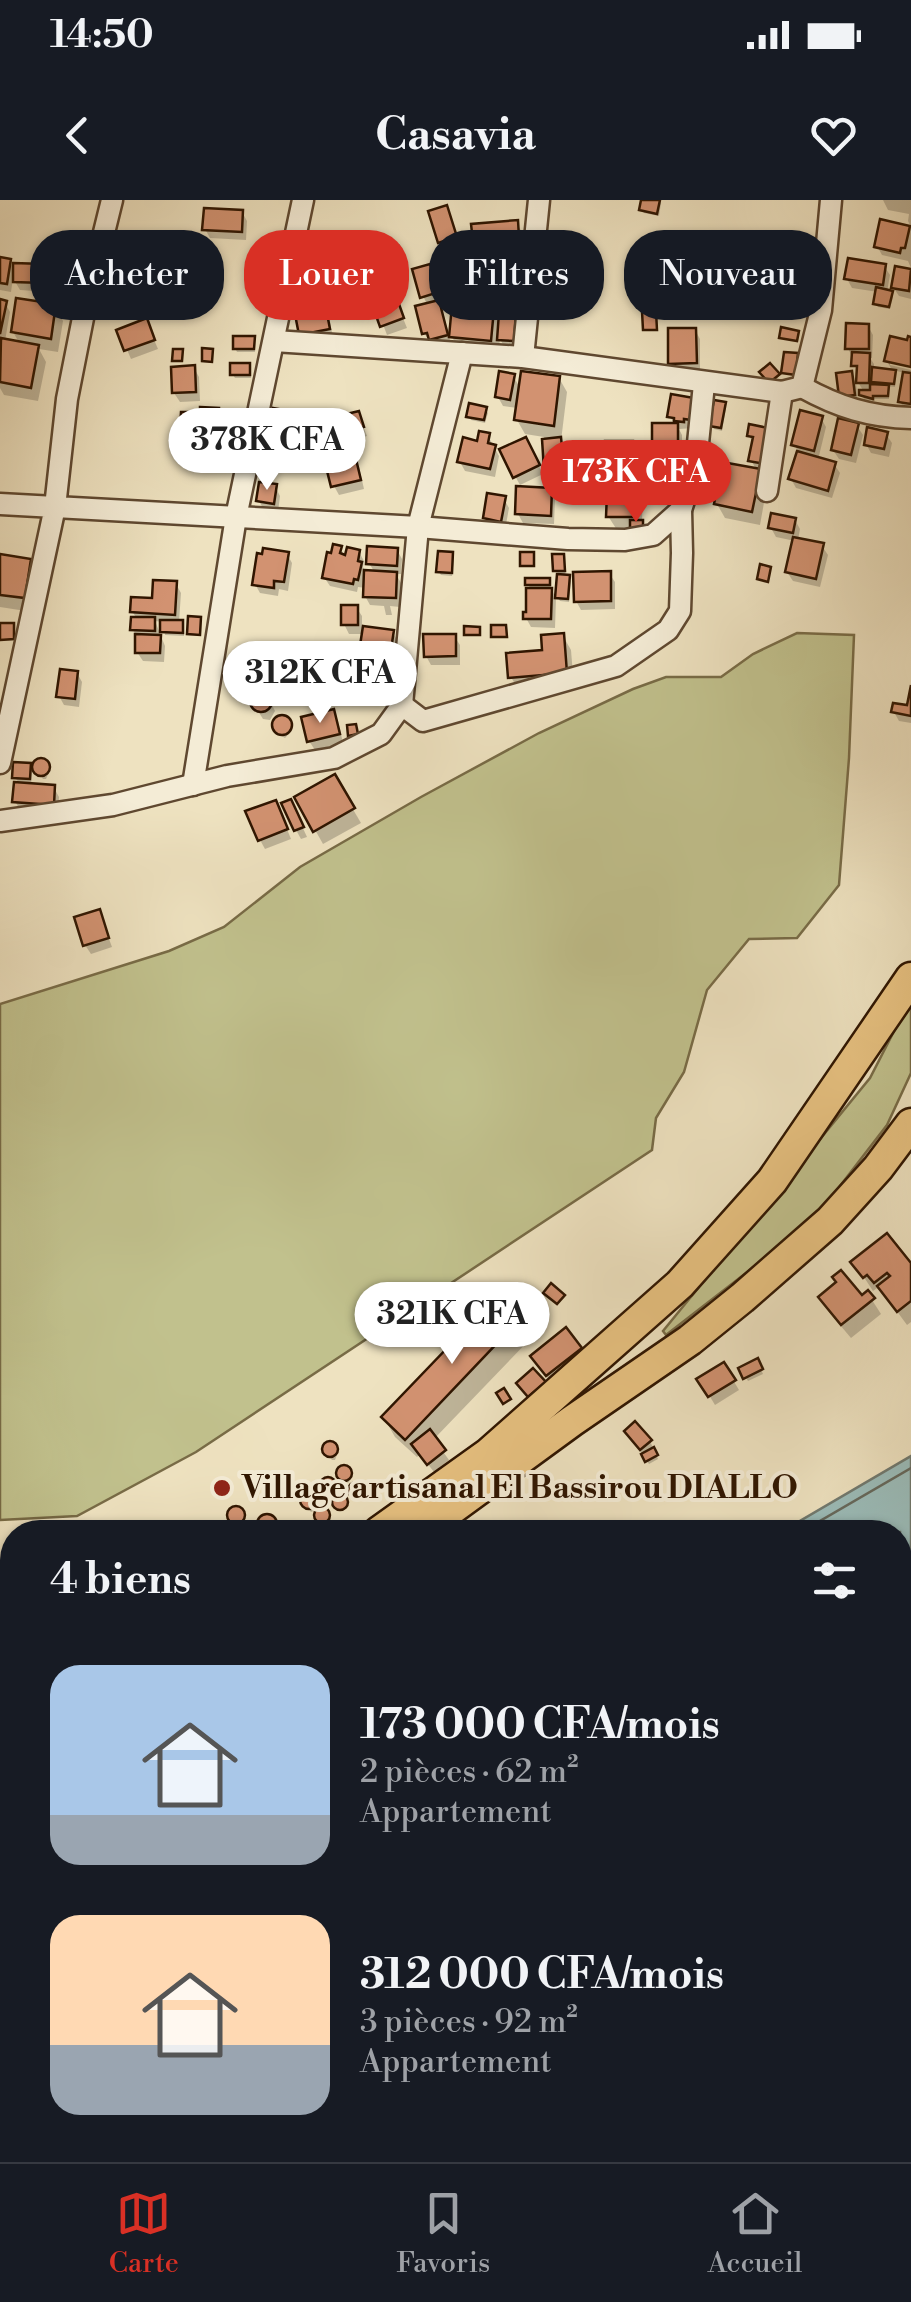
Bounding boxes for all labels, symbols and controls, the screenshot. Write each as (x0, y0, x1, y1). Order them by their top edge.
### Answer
text: 14:50 (50, 12, 154, 59)
text: Casavia (375, 107, 536, 164)
icon: back (50, 108, 105, 163)
icon: heart (806, 108, 861, 163)
chip: Acheter (30, 230, 224, 320)
chip: Louer (244, 230, 409, 320)
chip: Filtres (429, 230, 604, 320)
chip: Nouveau (624, 230, 832, 320)
pin: 378K CFA (164, 408, 370, 493)
text: 378K CFA (190, 420, 344, 460)
pin: 173K CFA (533, 440, 739, 525)
text: 173K CFA (562, 452, 710, 492)
pin: 312K CFA (217, 641, 423, 726)
text: 312K CFA (245, 653, 395, 693)
pin: 321K CFA (349, 1282, 555, 1367)
text: 321K CFA (377, 1294, 527, 1334)
place label: Village artisanal El Bassirou DIALLO (241, 1468, 798, 1508)
marker: Village artisanal El Bassirou DIALLO (211, 1477, 233, 1499)
icon: filters (807, 1553, 862, 1608)
text: 4 biens (50, 1554, 191, 1607)
text: 173 000 CFA/mois (360, 1699, 720, 1752)
icon: home (130, 1705, 250, 1825)
text: 2 pièces · 62 m² (360, 1752, 578, 1792)
text: Appartement (360, 1792, 552, 1832)
text: 312 000 CFA/mois (360, 1949, 724, 2002)
icon: home (130, 1955, 250, 2075)
text: 3 pièces · 92 m² (360, 2002, 578, 2042)
text: Appartement (360, 2042, 552, 2082)
tab: Carte (109, 2186, 179, 2281)
tab: Favoris (397, 2186, 490, 2281)
tab: Accueil (708, 2186, 802, 2281)

